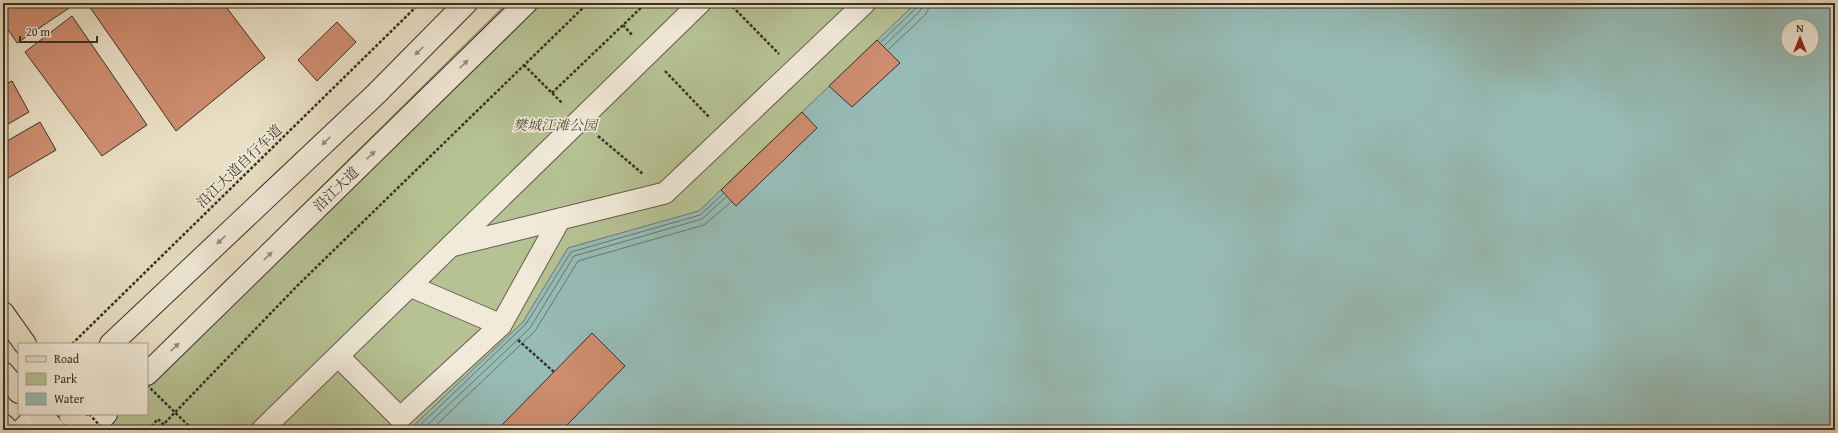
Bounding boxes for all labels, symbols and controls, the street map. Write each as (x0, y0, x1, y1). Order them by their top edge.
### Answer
scale bar (20, 18, 97, 44)
north arrow (1780, 18, 1820, 58)
text: N (1796, 20, 1804, 36)
text: 20 m (26, 23, 50, 40)
one-way arrow (414, 46, 424, 56)
one-way arrow (459, 59, 469, 69)
park label: 樊城江滩公园 (513, 115, 599, 135)
street label: 沿江大道自行车道 (192, 120, 286, 212)
one-way arrow (321, 137, 331, 146)
one-way arrow (366, 150, 376, 160)
street label: 沿江大道 (309, 162, 363, 216)
one-way arrow (217, 235, 226, 244)
one-way arrow (263, 251, 273, 261)
one-way arrow (170, 342, 180, 351)
legend (18, 343, 148, 415)
text: Road (54, 350, 80, 367)
text: Park (54, 370, 78, 387)
text: Water (54, 390, 84, 407)

